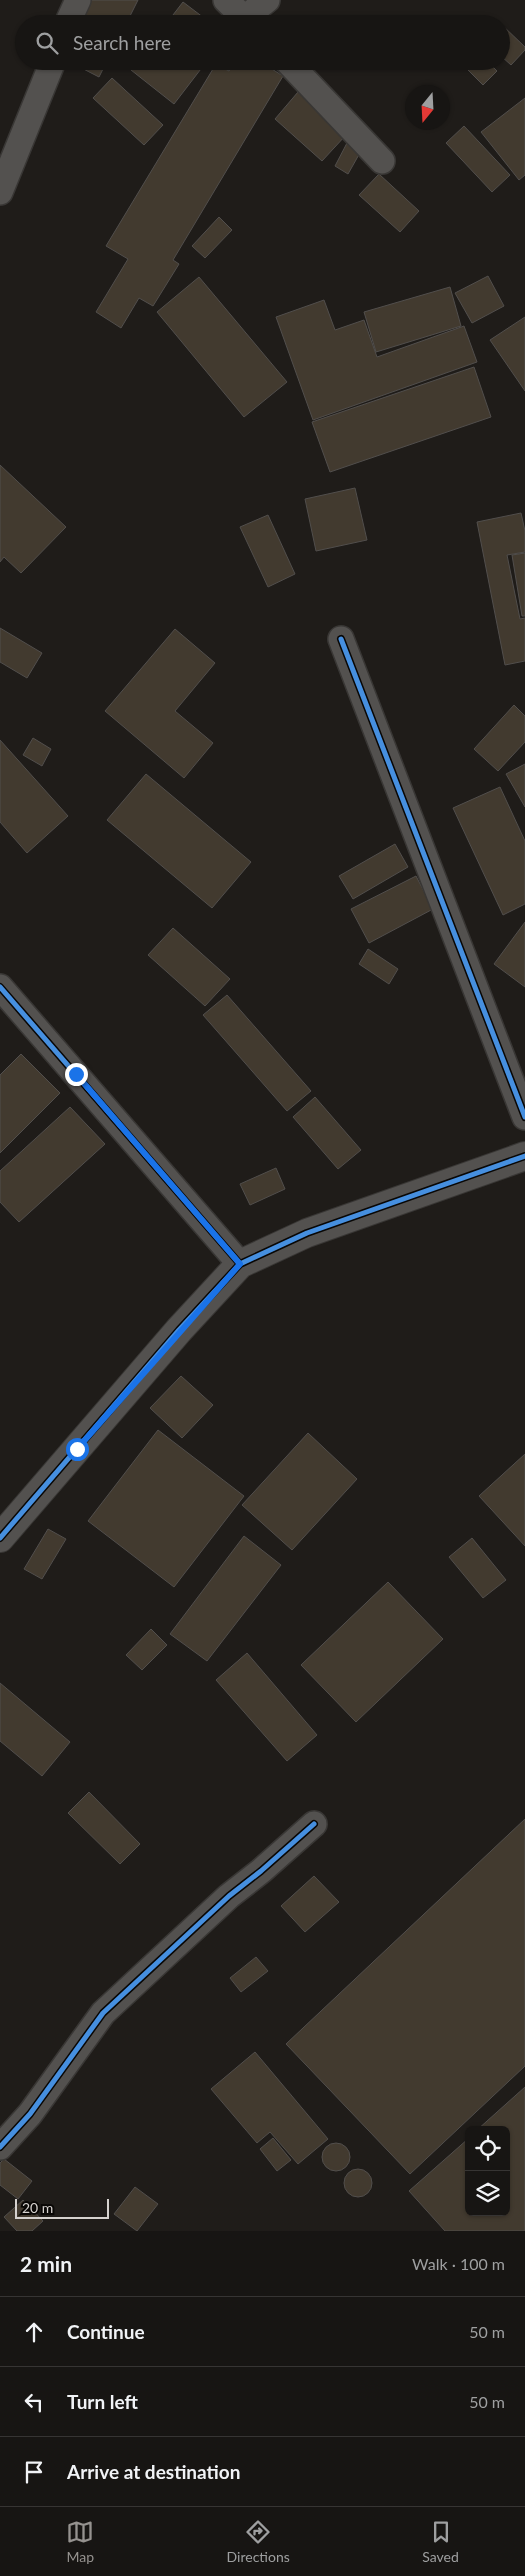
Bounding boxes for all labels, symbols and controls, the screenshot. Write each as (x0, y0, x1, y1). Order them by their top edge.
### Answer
search box (15, 15, 510, 70)
icon: search (33, 29, 61, 57)
text: Search here (73, 31, 171, 54)
north arrow (405, 85, 450, 130)
route end (65, 1063, 88, 1086)
route start (66, 1438, 89, 1461)
map controls (465, 2126, 510, 2216)
button: locate (465, 2126, 510, 2171)
button: layers (465, 2171, 510, 2216)
scale bar (15, 2196, 109, 2219)
text: 20 m (22, 2199, 53, 2216)
text: 2 min (20, 2251, 72, 2276)
text: Walk · 100 m (412, 2254, 505, 2273)
icon: ahead (20, 2318, 48, 2346)
text: Continue (67, 2320, 145, 2343)
text: 50 m (469, 2322, 505, 2341)
icon: left (20, 2388, 48, 2416)
text: Turn left (67, 2390, 138, 2413)
text: 50 m (469, 2392, 505, 2411)
icon: arrive (20, 2458, 48, 2486)
text: Arrive at destination (67, 2460, 240, 2483)
tab: Map (66, 2518, 94, 2565)
tab: Directions (227, 2518, 290, 2565)
tab: Saved (422, 2518, 459, 2565)

